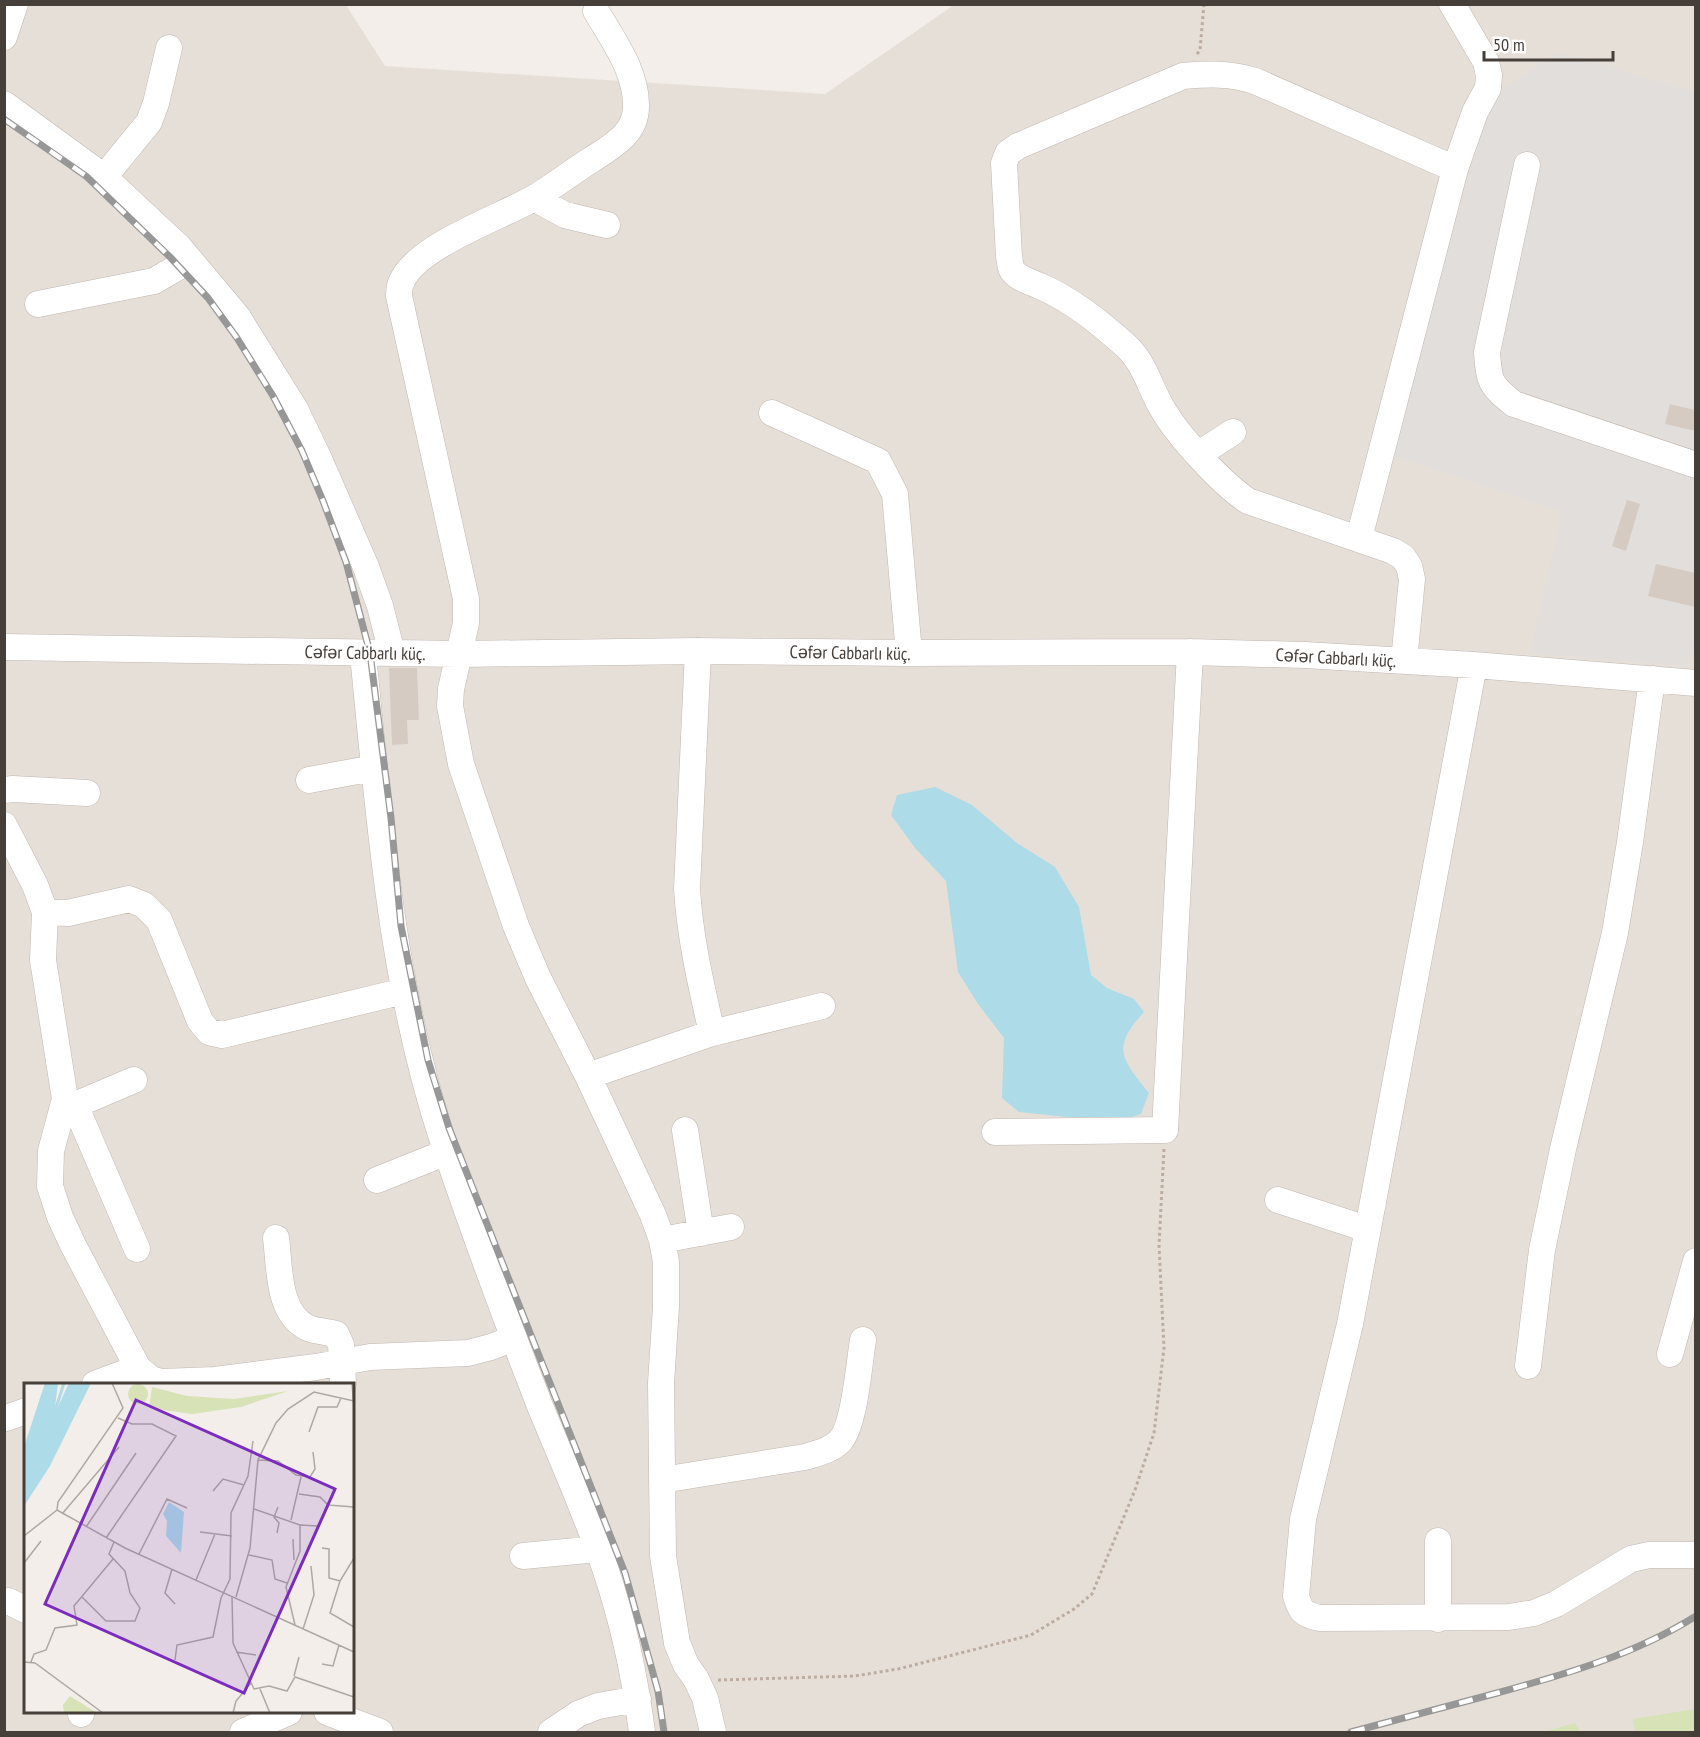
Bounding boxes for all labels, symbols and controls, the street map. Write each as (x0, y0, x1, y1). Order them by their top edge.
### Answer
scale bar (1484, 24, 1613, 62)
text: 50 m (1493, 33, 1525, 56)
street label: Cəfər Cabbarlı küç. (304, 640, 426, 665)
street label: Cəfər Cabbarlı küç. (789, 640, 911, 665)
street label: Cəfər Cabbarlı küç. (1275, 643, 1397, 672)
inset map (24, 1383, 354, 1713)

